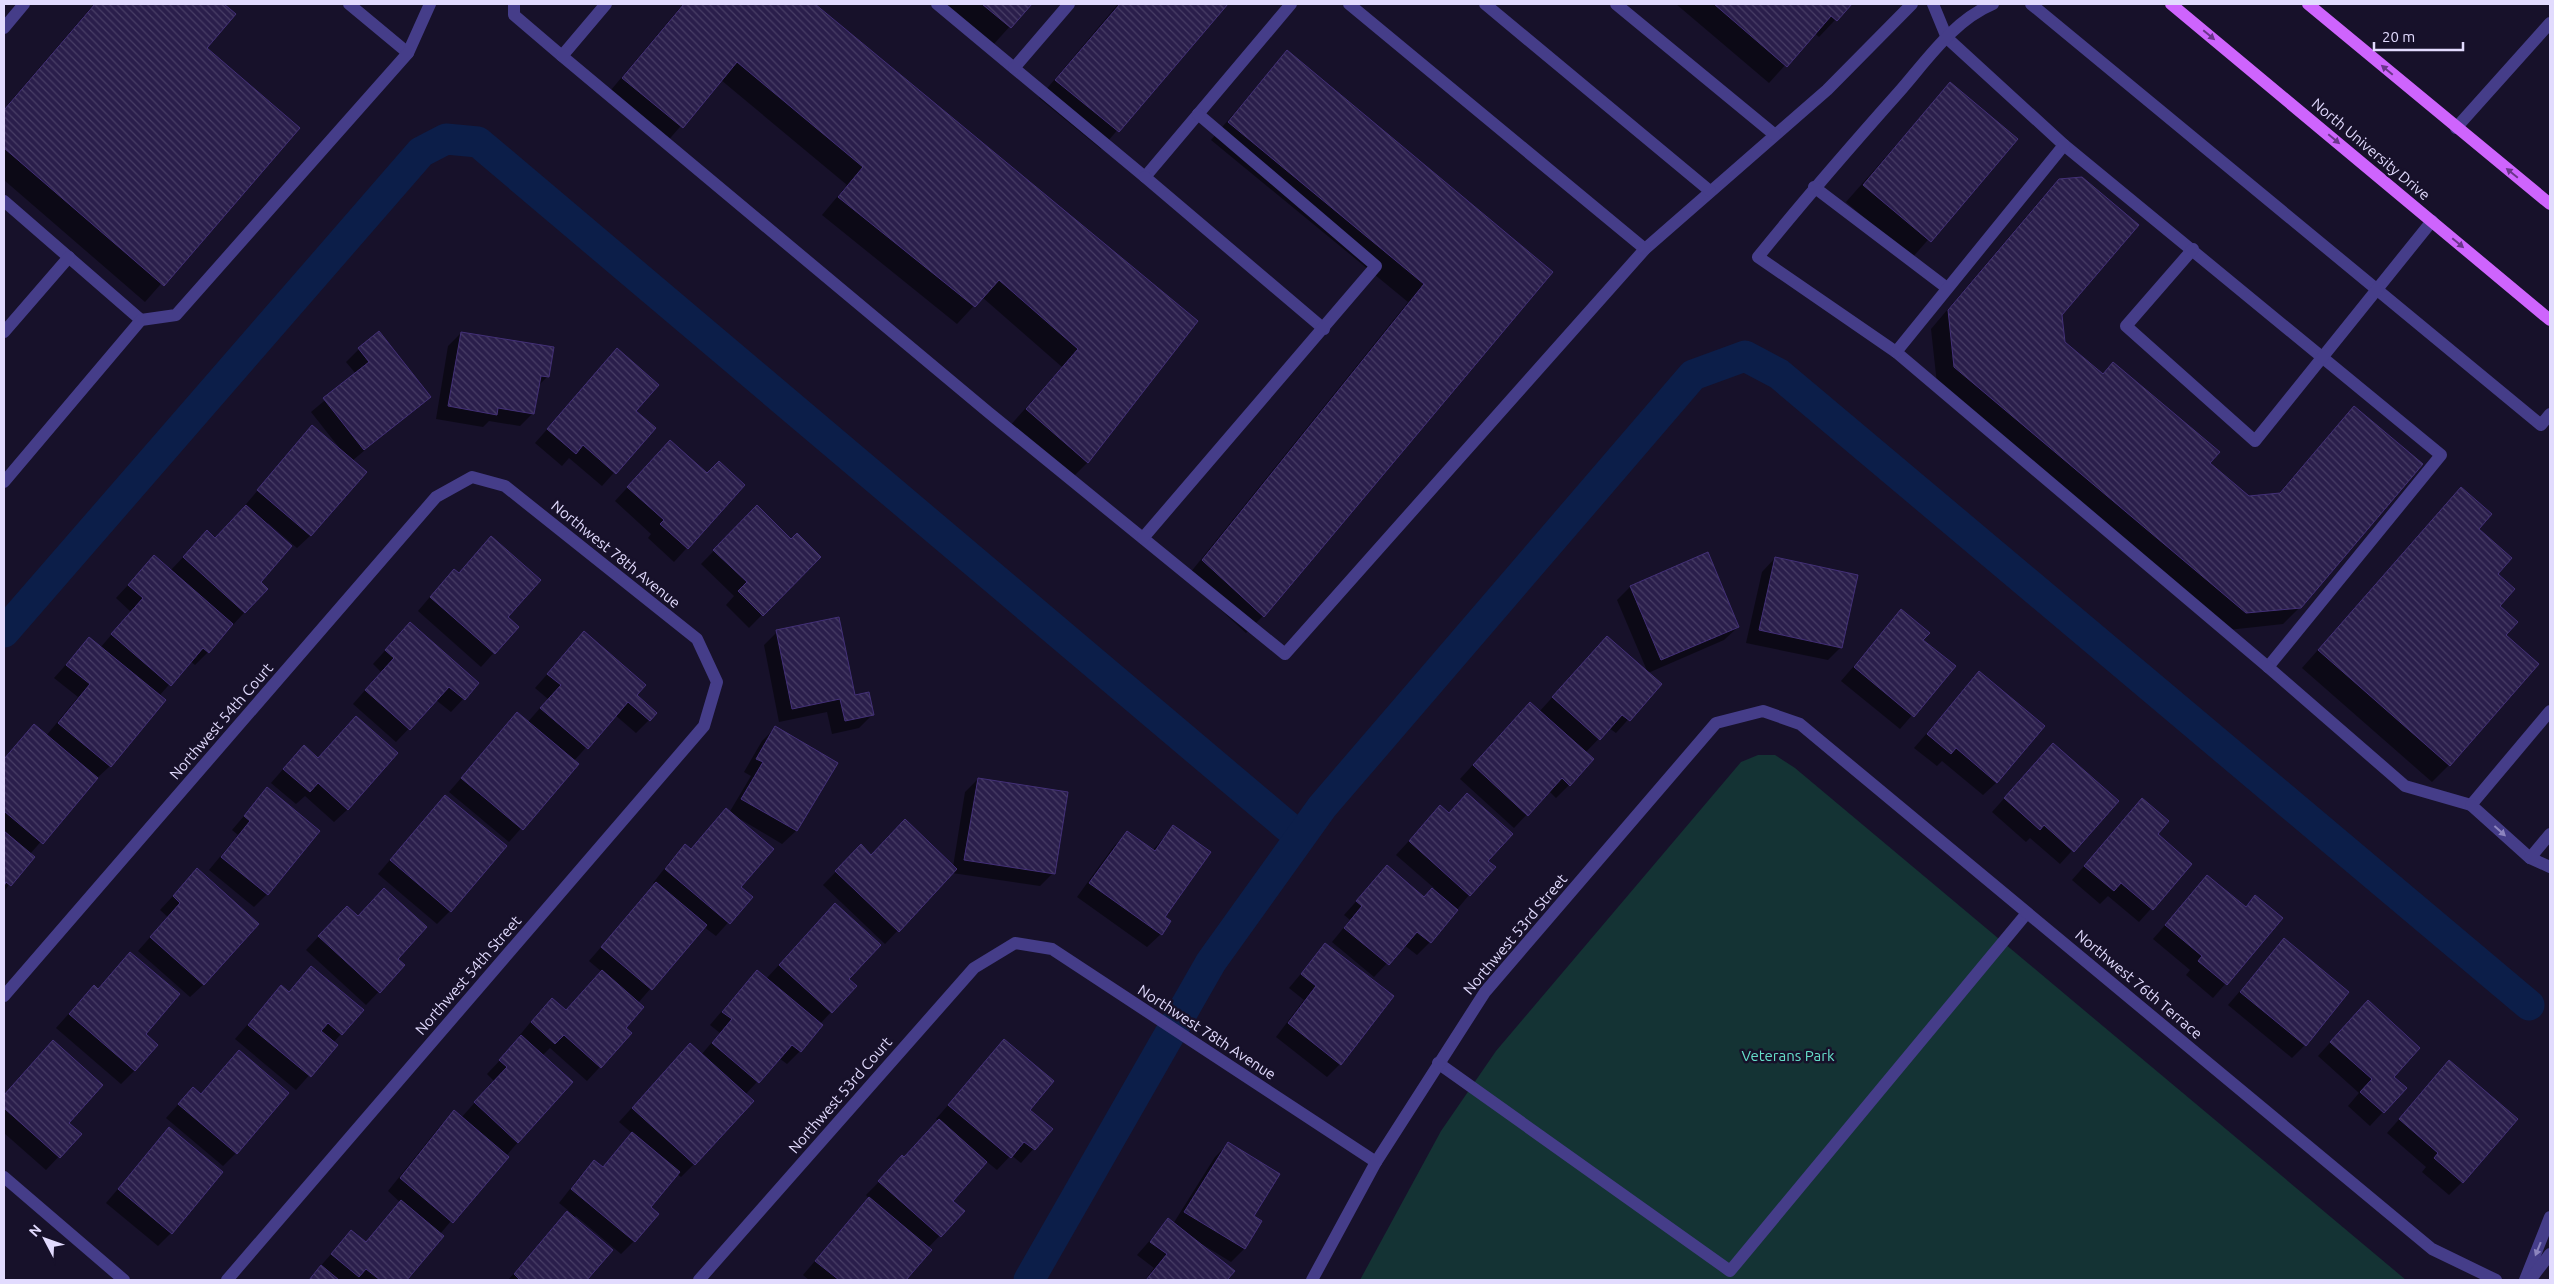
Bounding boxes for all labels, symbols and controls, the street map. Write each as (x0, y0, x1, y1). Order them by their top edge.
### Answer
scale bar (2374, 20, 2463, 52)
text: 20 m (2382, 28, 2415, 45)
one-way arrow (2203, 29, 2215, 40)
one-way arrow (2381, 64, 2394, 75)
street label: North University Drive (2308, 95, 2434, 203)
one-way arrow (2327, 134, 2340, 145)
one-way arrow (2506, 168, 2519, 179)
one-way arrow (2452, 238, 2465, 249)
street label: Northwest 78th Avenue (548, 497, 684, 611)
street label: Northwest 54th Court (166, 659, 276, 783)
one-way arrow (2494, 825, 2506, 837)
street label: Northwest 53rd Street (1460, 870, 1570, 998)
street label: Northwest 54th Street (412, 912, 524, 1038)
street label: Northwest 76th Terrace (2072, 926, 2206, 1042)
street label: Northwest 78th Avenue (1135, 981, 1279, 1083)
street label: Northwest 53rd Court (785, 1033, 895, 1157)
park label: Veterans Park (1741, 1047, 1835, 1064)
north arrow (20, 1214, 70, 1264)
text: N (26, 1221, 45, 1240)
one-way arrow (2534, 1241, 2541, 1256)

